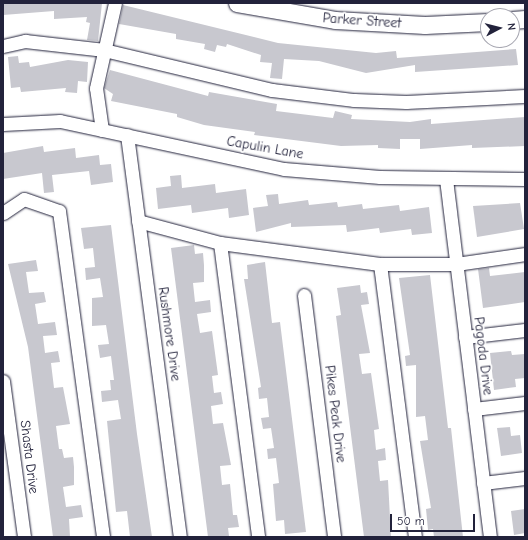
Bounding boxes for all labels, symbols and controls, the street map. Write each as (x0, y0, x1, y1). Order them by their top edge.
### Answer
north arrow (480, 8, 520, 48)
street label: Parker Street (322, 10, 402, 32)
text: N (505, 22, 518, 31)
street label: Capulin Lane (225, 133, 305, 163)
street label: Rushmore Drive (154, 286, 184, 382)
street label: Pagoda Drive (470, 316, 496, 396)
street label: Pikes Peak Drive (321, 364, 349, 464)
street label: Shasta Drive (16, 419, 42, 495)
scale bar (392, 506, 477, 532)
text: 50 m (397, 514, 425, 528)

